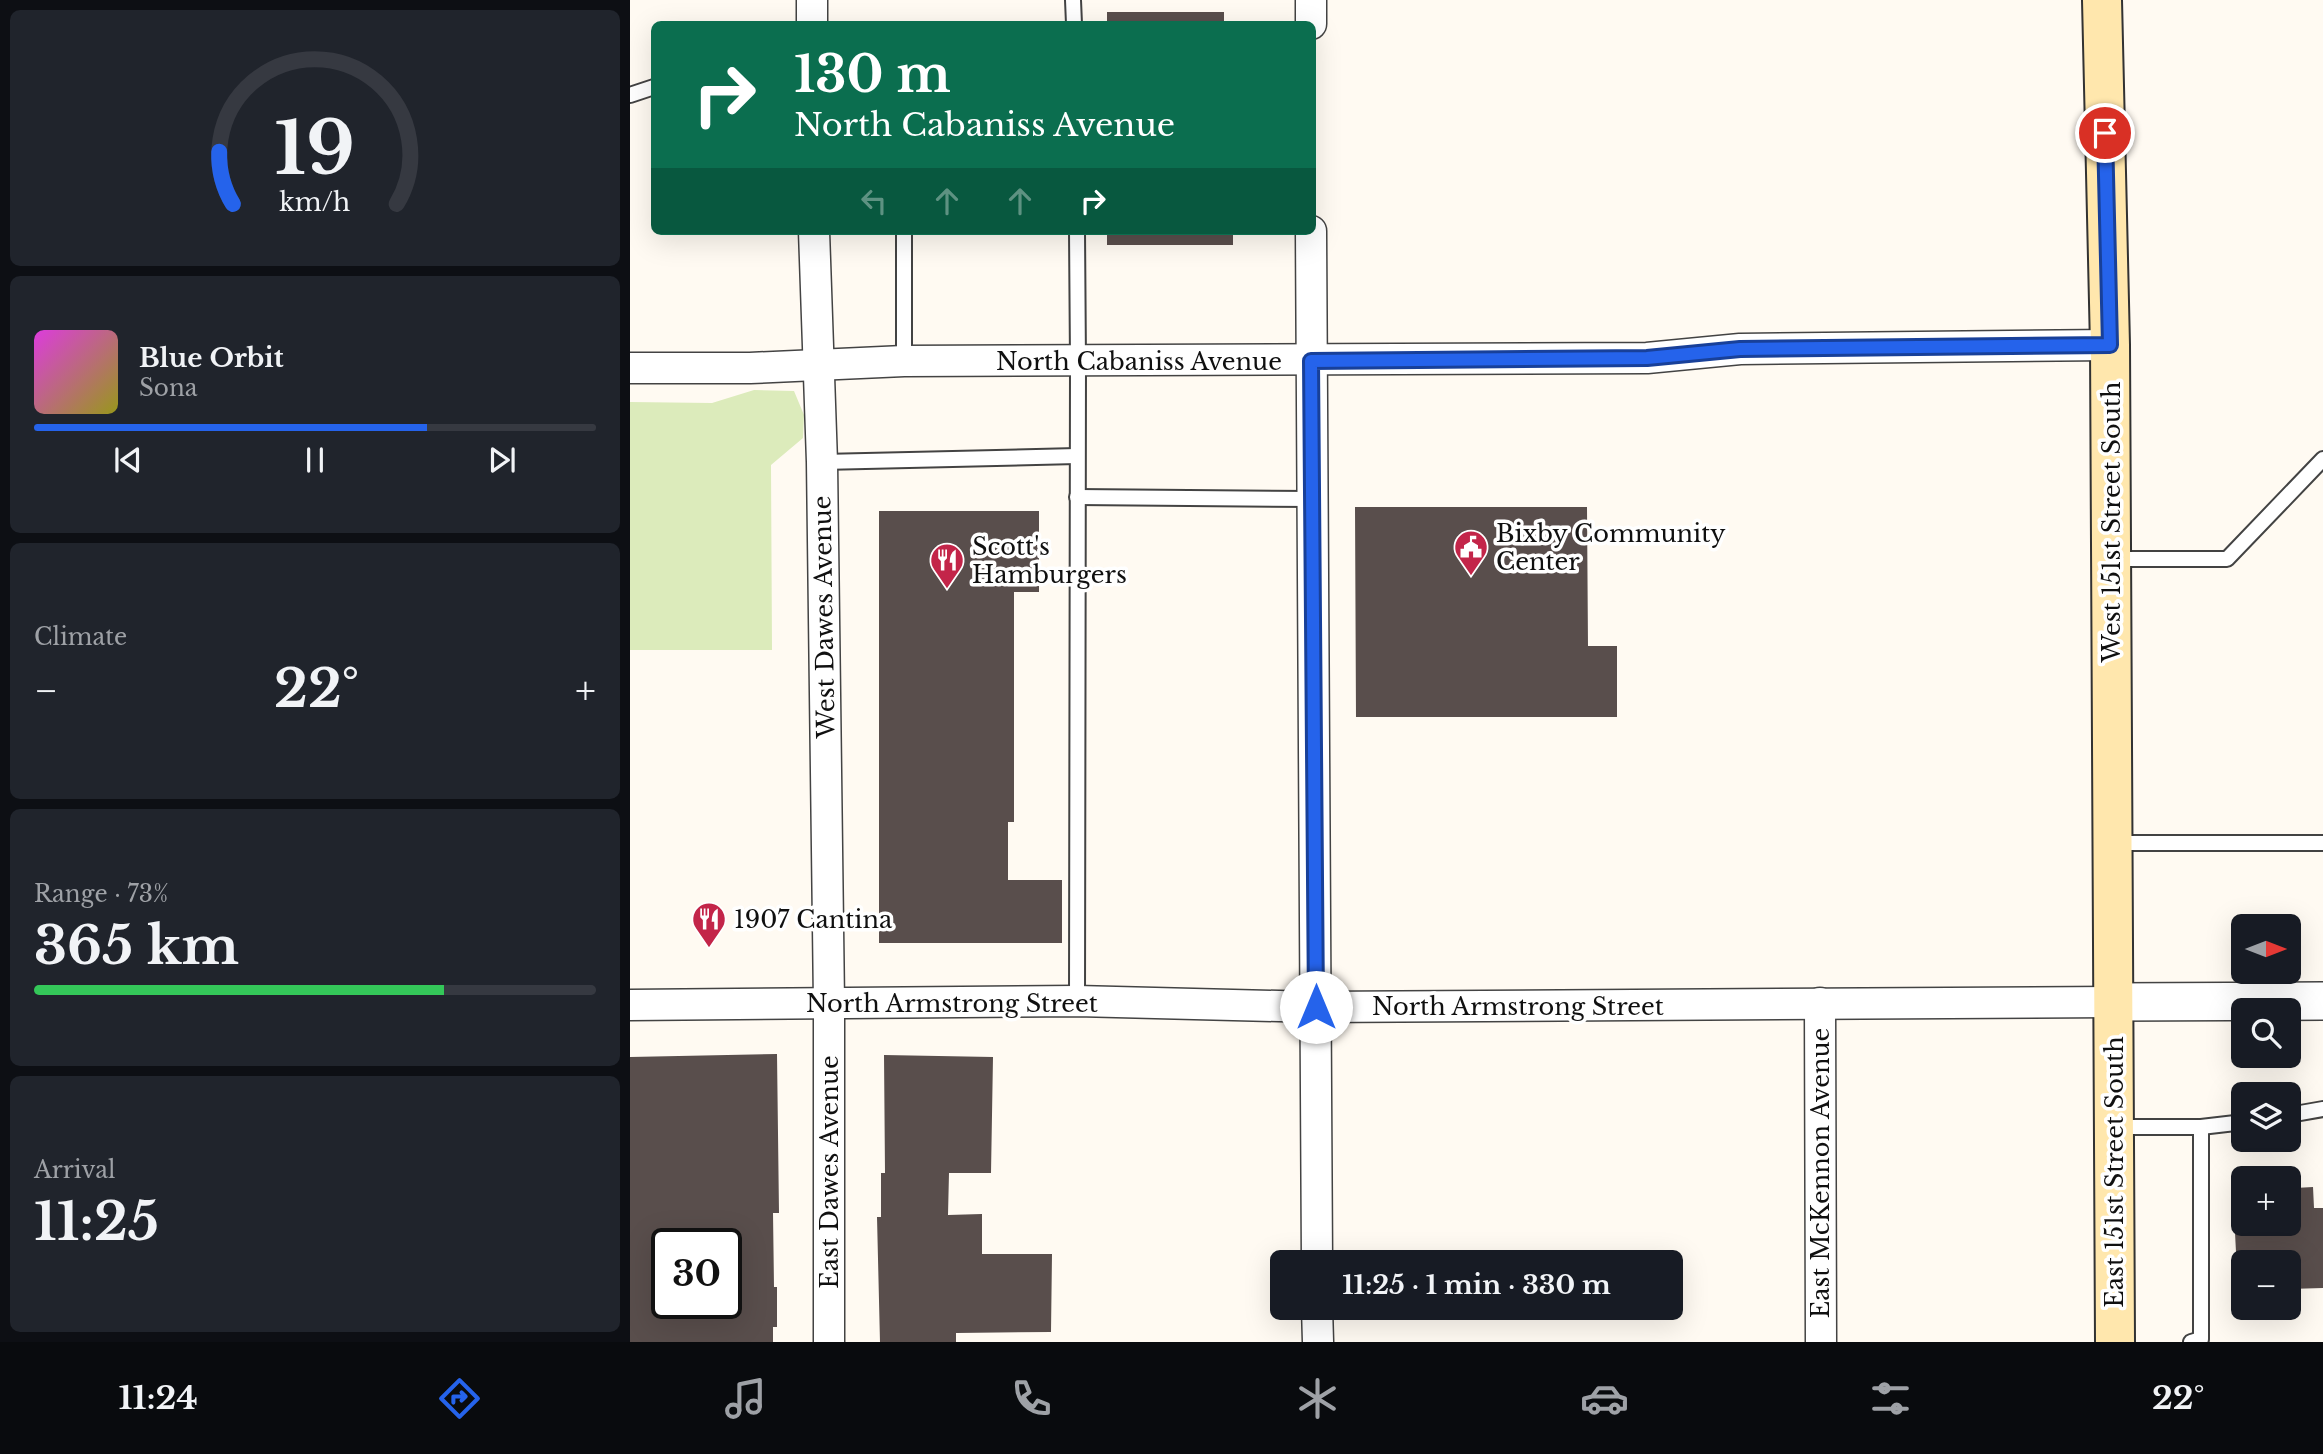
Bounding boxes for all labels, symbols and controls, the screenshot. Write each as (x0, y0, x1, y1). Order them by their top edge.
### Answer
text: 130 m (794, 44, 951, 105)
icon: right (679, 49, 770, 140)
pin (2075, 103, 2135, 163)
text: 19 (275, 104, 355, 195)
text: North Cabaniss Avenue (794, 105, 1175, 145)
icon: arrive (2086, 114, 2124, 152)
icon: left (855, 182, 893, 220)
icon: ahead (928, 182, 966, 220)
icon: ahead (1001, 182, 1039, 220)
icon: right (1074, 182, 1112, 220)
text: km/h (280, 187, 350, 218)
text: Blue Orbit (139, 342, 284, 374)
street label: North Cabaniss Avenue (996, 347, 1282, 376)
text: Sona (139, 374, 197, 402)
street label: West 151st Street South (2097, 382, 2126, 663)
icon: previous (109, 441, 147, 479)
icon: pause (296, 441, 334, 479)
icon: next (483, 441, 521, 479)
street label: West Dawes Avenue (807, 495, 841, 740)
place label: Bixby Community Center (1496, 519, 1726, 576)
public building icon: Bixby Community Center (1452, 528, 1490, 577)
place label: Scott's Hamburgers (972, 532, 1127, 589)
restaurant icon: Scott's Hamburgers (928, 541, 966, 590)
text: Climate (34, 623, 127, 651)
text: 22° (274, 657, 359, 721)
text: − (34, 667, 58, 714)
text: + (575, 667, 596, 714)
text: Range · 73% (34, 880, 168, 908)
restaurant icon: 1907 Cantina (690, 900, 728, 949)
place label: 1907 Cantina (734, 905, 893, 934)
text: 365 km (34, 914, 239, 978)
north arrow (2231, 914, 2301, 984)
map controls (2231, 914, 2301, 1320)
position arrow (1279, 970, 1353, 1044)
street label: North Armstrong Street (806, 989, 1098, 1018)
street label: North Armstrong Street (1372, 992, 1664, 1021)
button: search (2231, 998, 2301, 1068)
street label: East McKennon Avenue (1806, 1028, 1835, 1318)
street label: East 151st Street South (2100, 1036, 2129, 1308)
street label: East Dawes Avenue (815, 1055, 844, 1289)
button: layers (2231, 1082, 2301, 1152)
text: Arrival (34, 1156, 115, 1184)
button: + (2231, 1166, 2301, 1236)
text: 11:25 (34, 1190, 159, 1254)
speed limit sign: 30 (651, 1228, 742, 1319)
button: − (2231, 1250, 2301, 1320)
text: 11:25 · 1 min · 330 m (1342, 1269, 1611, 1301)
icon: directions (435, 1374, 484, 1423)
icon: music (721, 1374, 770, 1423)
icon: phone (1007, 1374, 1056, 1423)
icon: climate (1293, 1374, 1342, 1423)
icon: car (1580, 1374, 1629, 1423)
icon: filters (1866, 1374, 1915, 1423)
text: 11:24 (119, 1378, 198, 1418)
text: 22° (2152, 1378, 2204, 1418)

